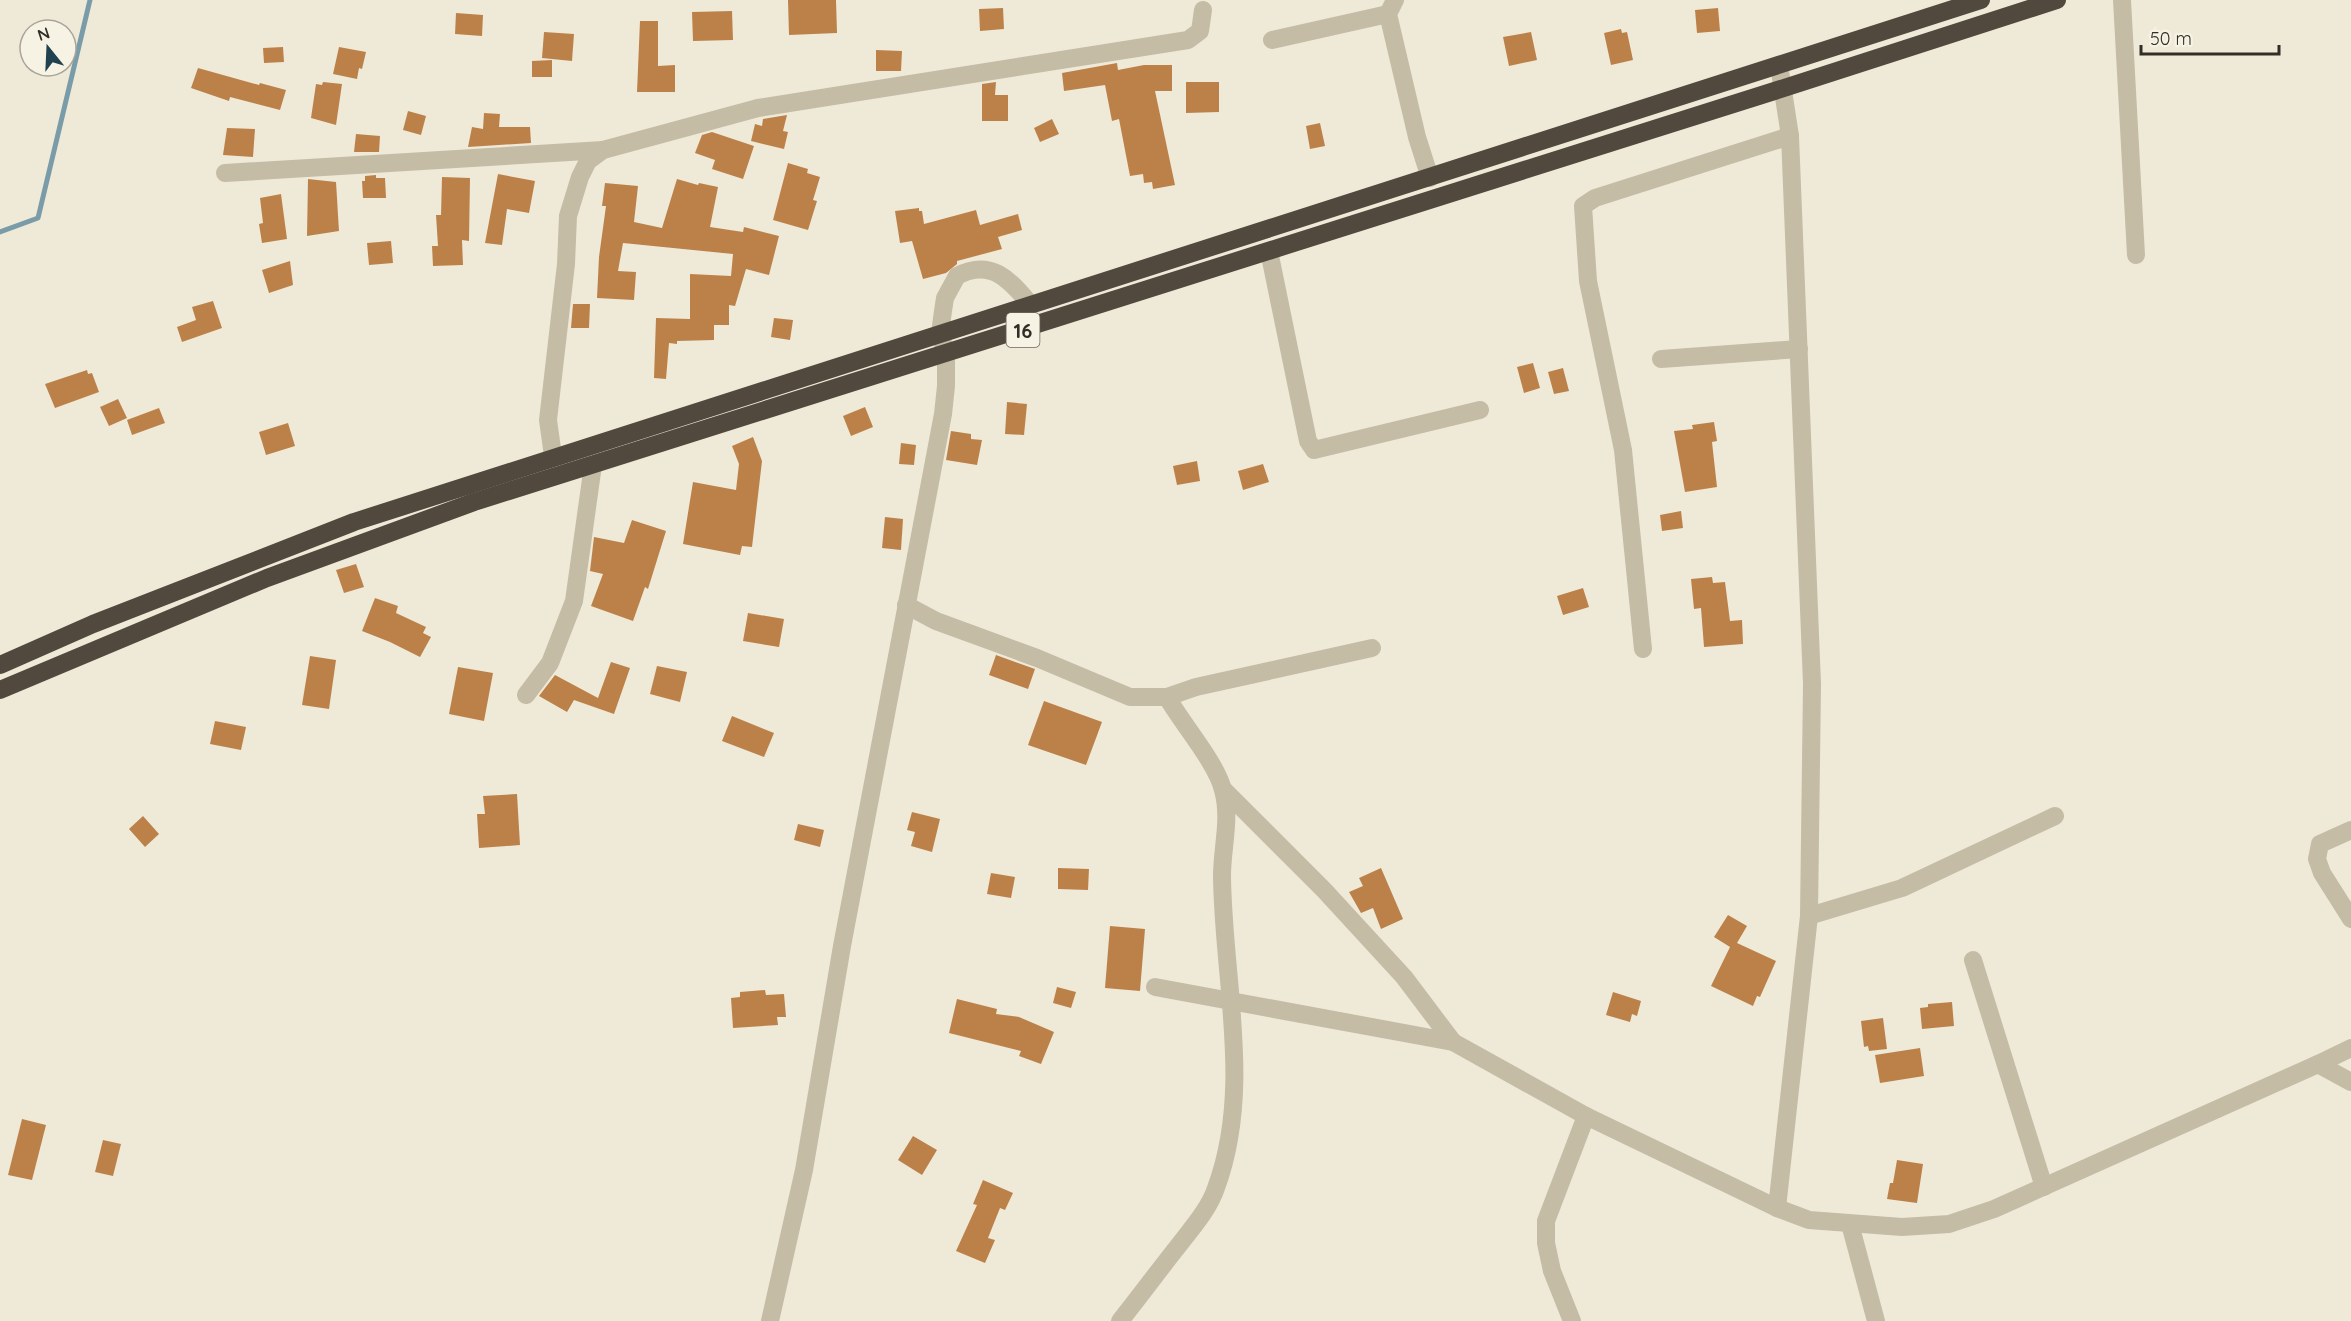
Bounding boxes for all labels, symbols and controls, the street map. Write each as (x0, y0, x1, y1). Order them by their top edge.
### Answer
north arrow (18, 18, 78, 78)
scale bar (2141, 18, 2279, 56)
text: N (35, 22, 52, 45)
text: 50 m (2150, 27, 2192, 50)
road number: 16 (1006, 313, 1040, 347)

